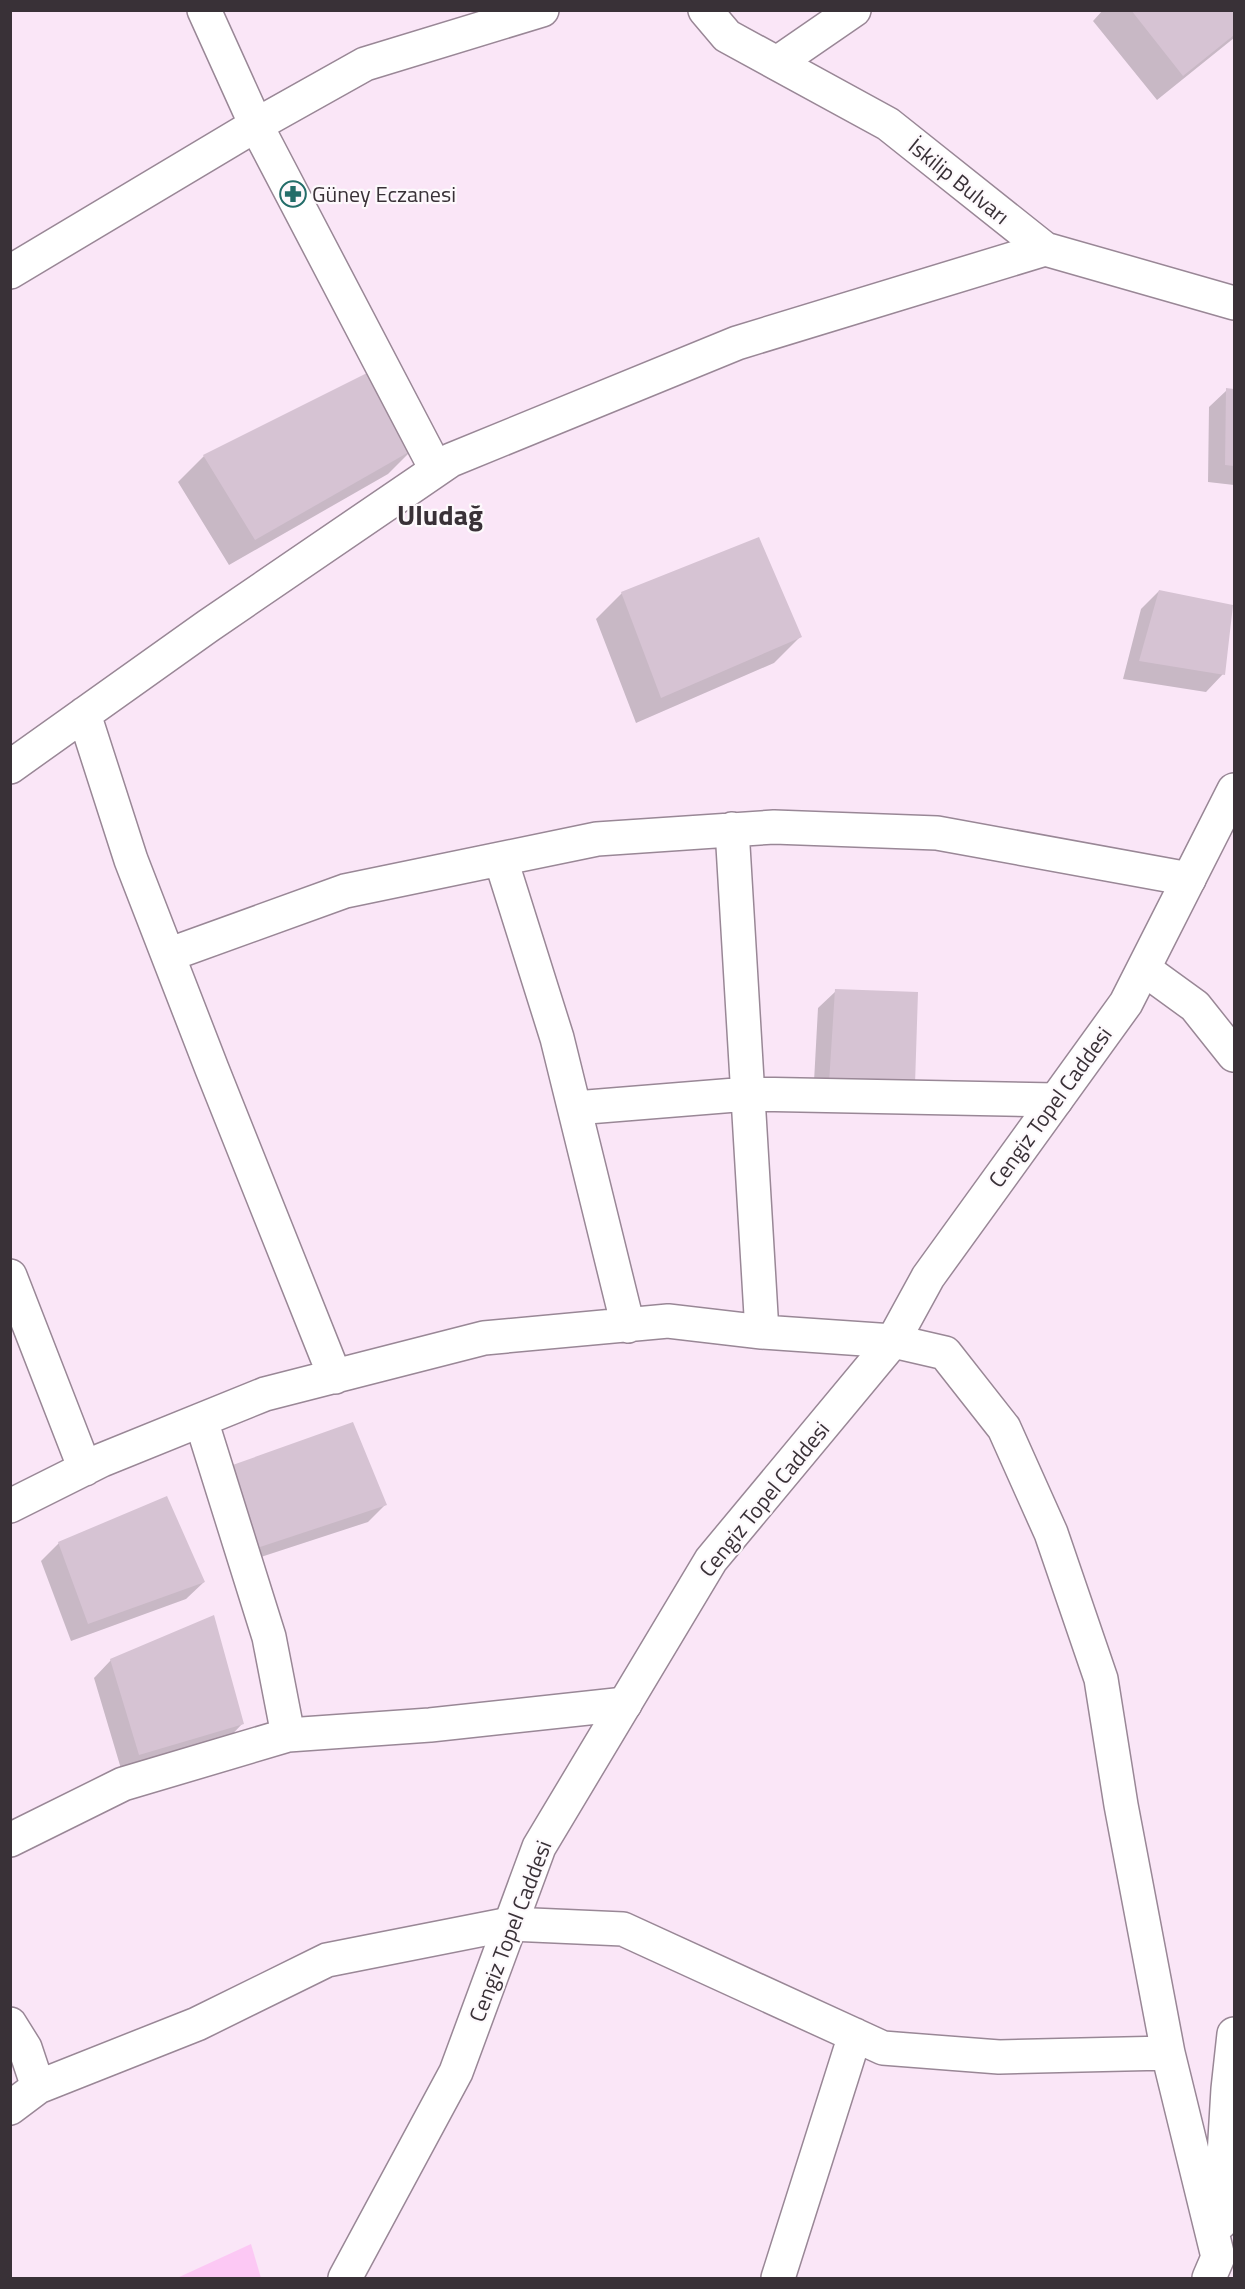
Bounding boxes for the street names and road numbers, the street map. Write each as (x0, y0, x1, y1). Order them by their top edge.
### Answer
street label: İskilip Bulvarı (901, 130, 1017, 232)
street label: Cengiz Topel Caddesi (980, 1019, 1120, 1195)
street label: Cengiz Topel Caddesi (690, 1414, 838, 1584)
street label: Cengiz Topel Caddesi (460, 1835, 560, 2027)

